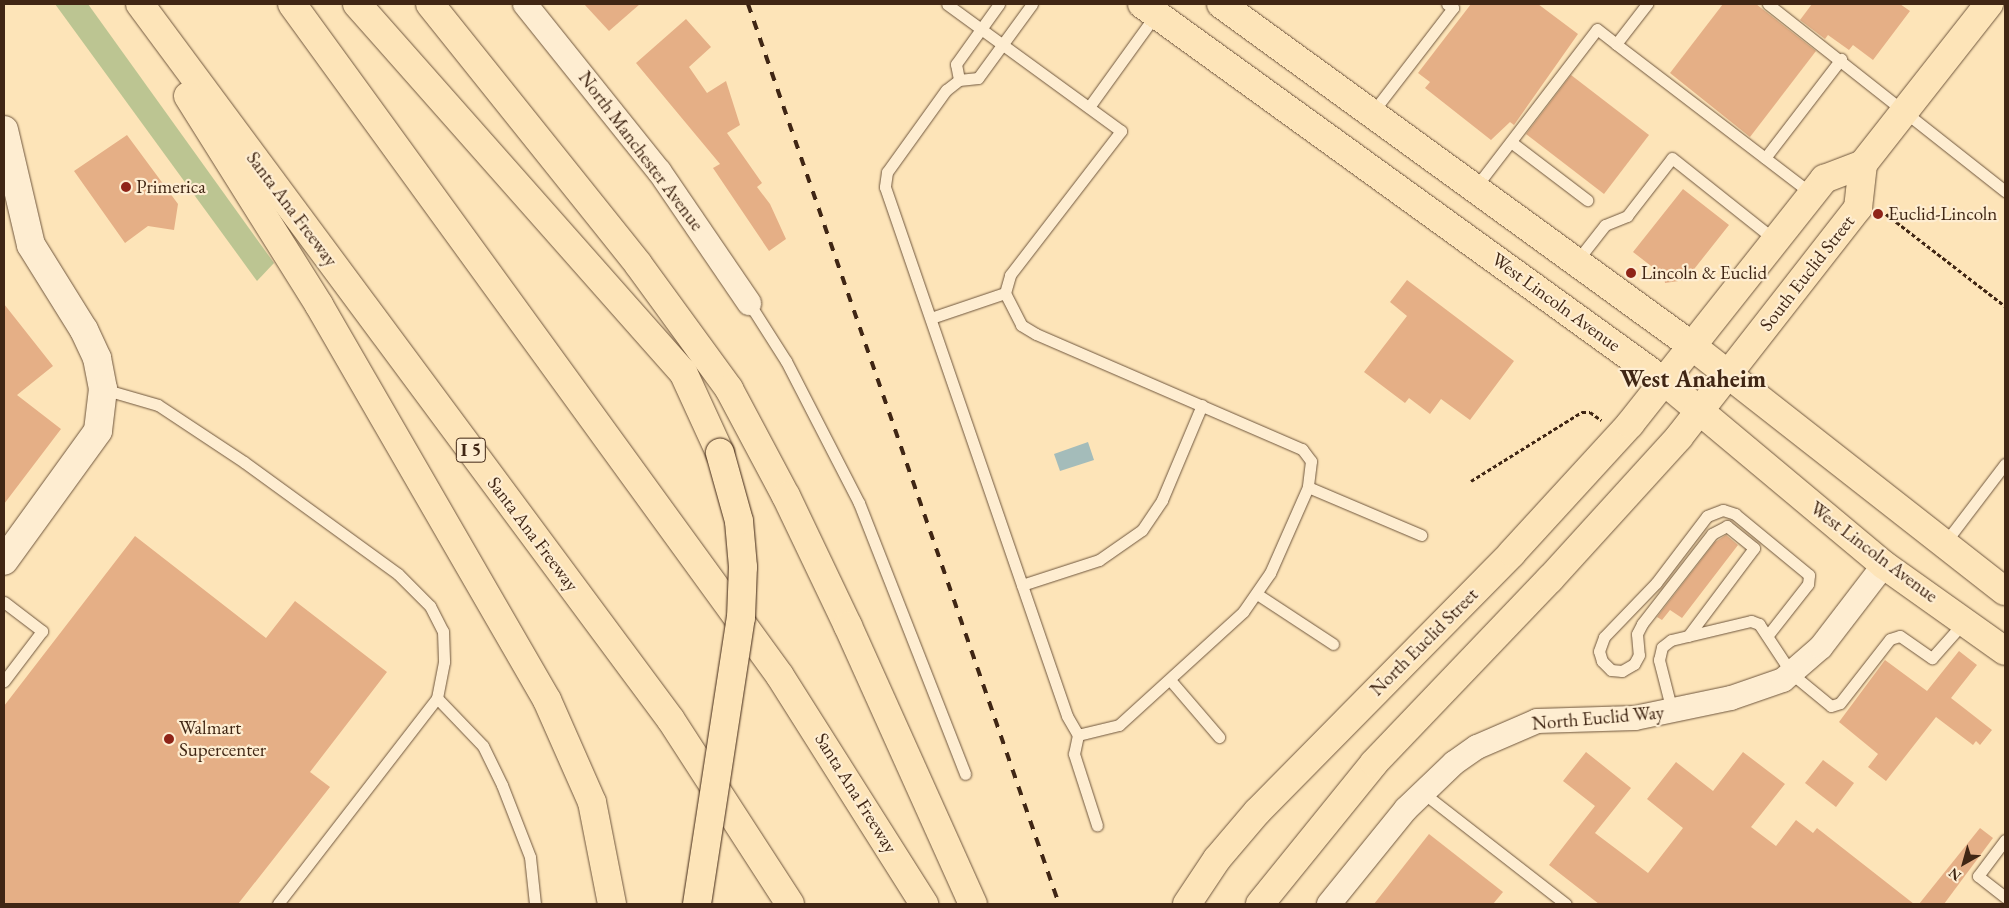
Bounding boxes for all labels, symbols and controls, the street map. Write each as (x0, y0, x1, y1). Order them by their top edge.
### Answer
street label: North Manchester Avenue (574, 67, 708, 235)
street label: Santa Ana Freeway (242, 147, 342, 271)
place label: Primerica (136, 176, 206, 198)
marker: Primerica (120, 181, 132, 193)
place label: Euclid-Lincoln (1888, 203, 1997, 225)
marker: Euclid-Lincoln (1872, 208, 1884, 220)
street label: South Euclid Street (1755, 211, 1859, 335)
street label: West Lincoln Avenue (1487, 248, 1625, 356)
place label: Lincoln & Euclid (1641, 262, 1767, 284)
marker: Lincoln & Euclid (1625, 267, 1637, 279)
district label: West Anaheim (1620, 365, 1766, 393)
road number: I 5 (455, 434, 487, 466)
street label: Santa Ana Freeway (483, 472, 583, 596)
street label: West Lincoln Avenue (1806, 497, 1942, 607)
street label: North Euclid Street (1365, 583, 1483, 701)
street label: North Euclid Way (1531, 701, 1665, 735)
place label: Walmart Supercenter (179, 717, 266, 761)
street label: Santa Ana Freeway (810, 729, 902, 857)
marker: Walmart Supercenter (163, 733, 175, 745)
north arrow (1939, 838, 1989, 888)
text: N (1945, 864, 1965, 885)

